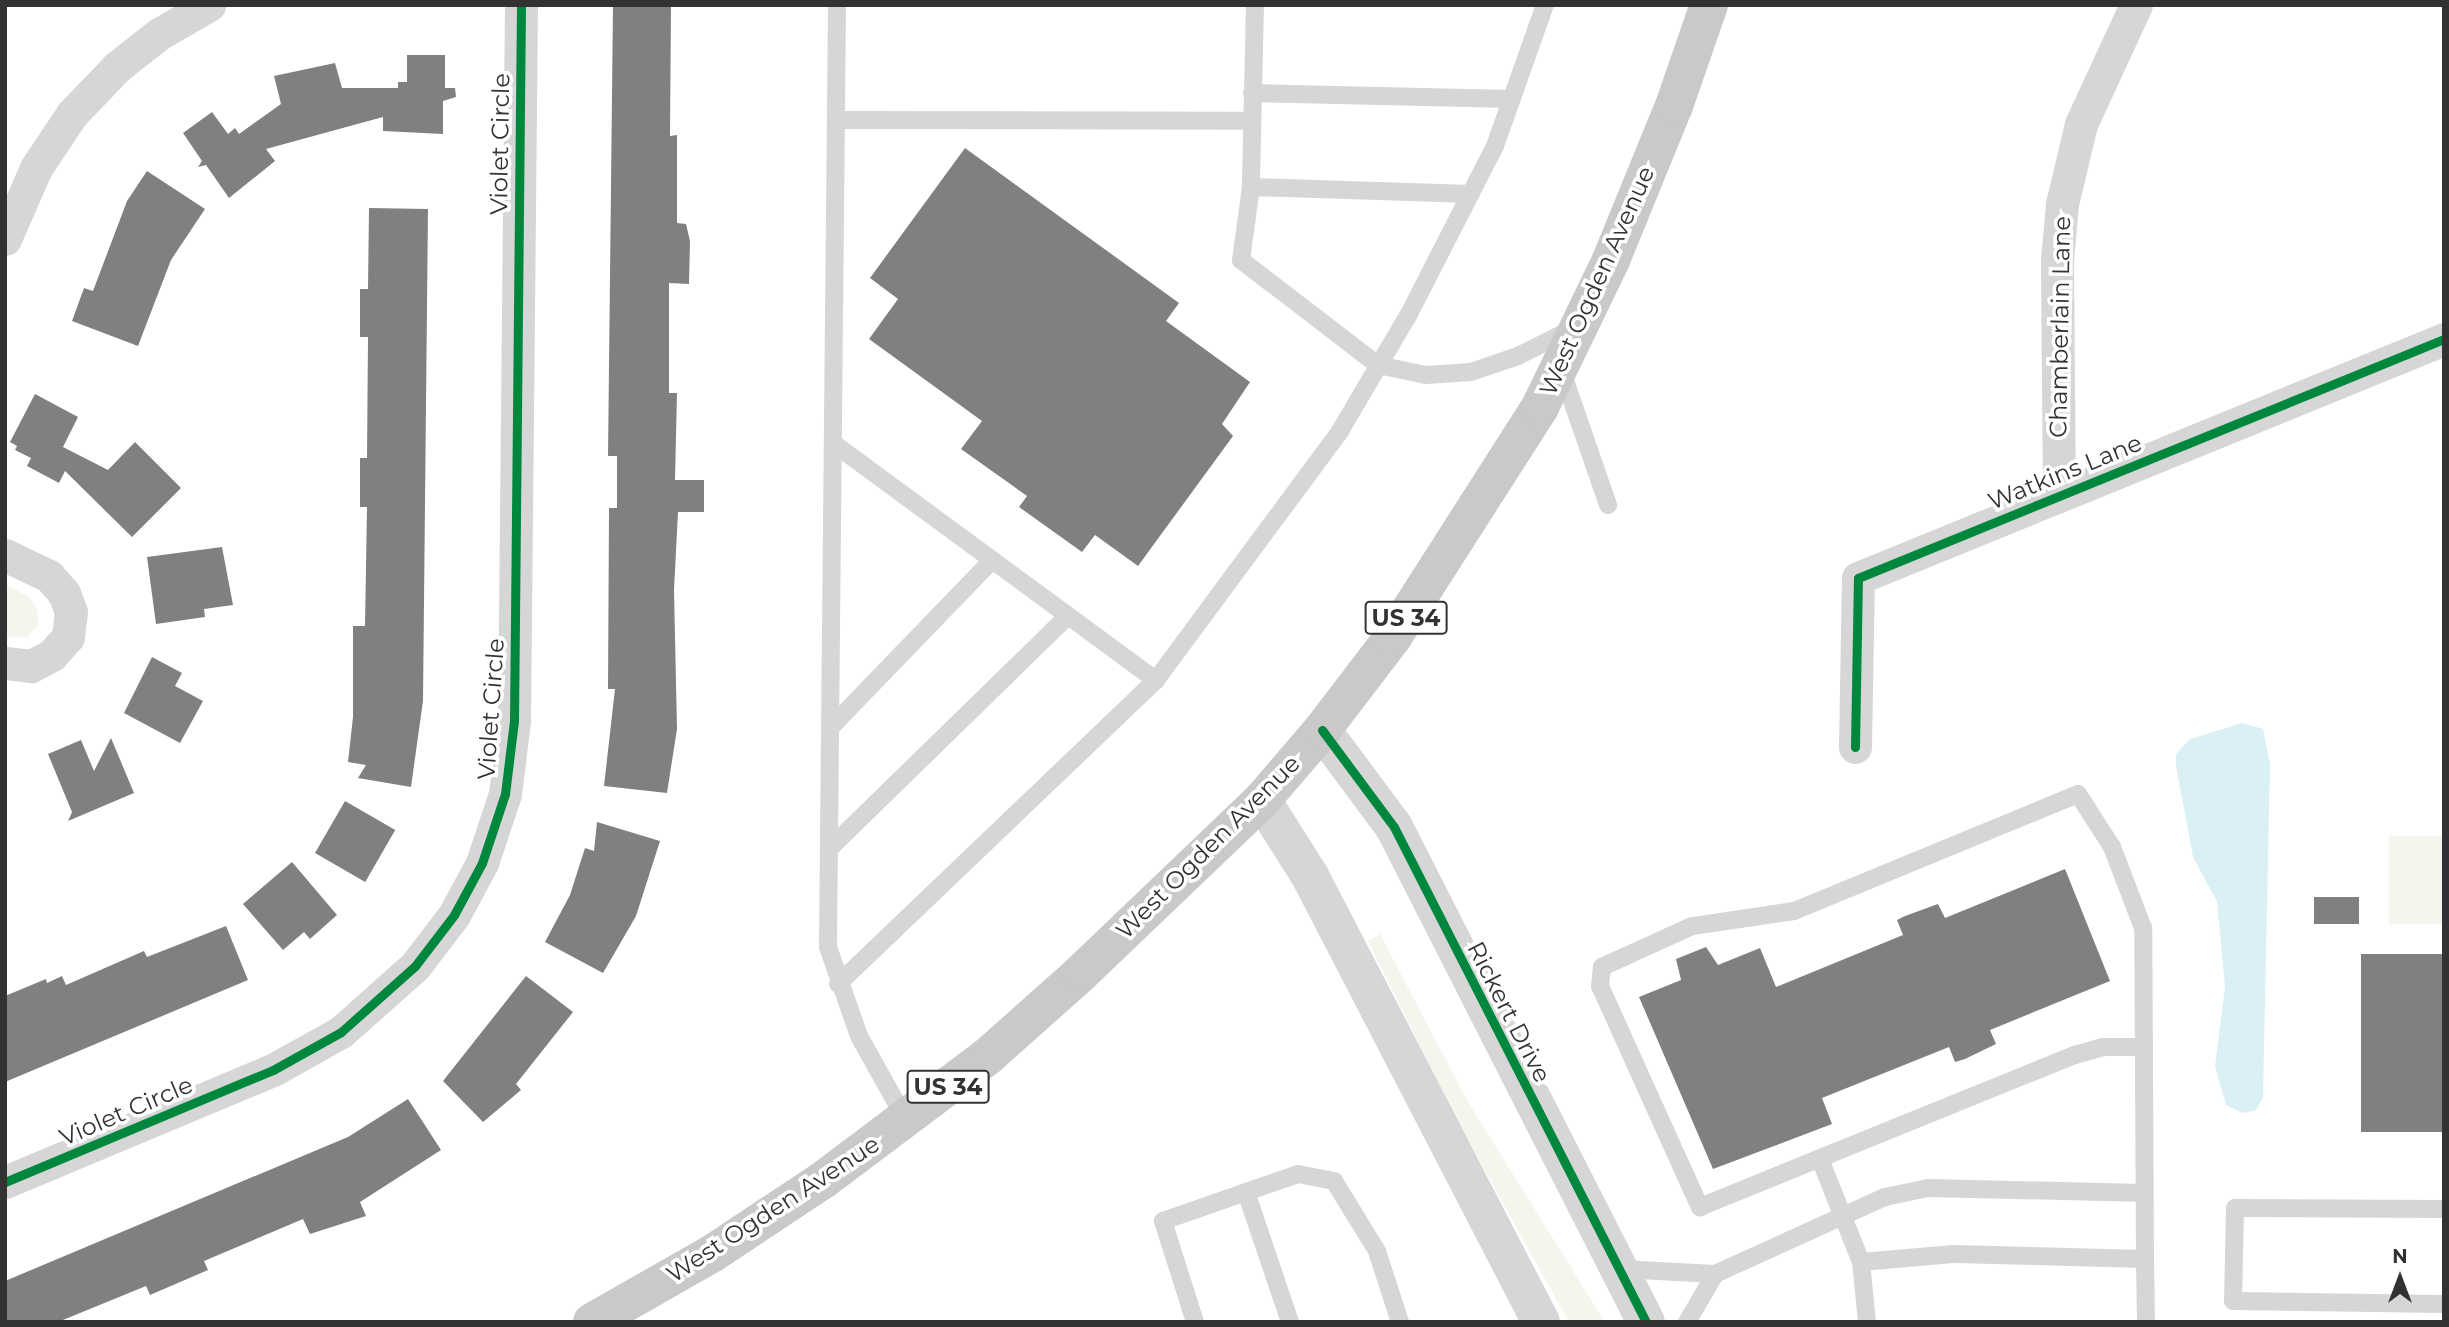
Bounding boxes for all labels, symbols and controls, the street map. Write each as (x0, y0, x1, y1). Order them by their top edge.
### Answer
street label: Violet Circle (484, 73, 516, 215)
street label: West Ogden Avenue (1533, 162, 1661, 400)
street label: Chamberlain Lane (2044, 216, 2076, 438)
street label: Watkins Lane (1984, 428, 2146, 516)
road number: US 34 (1364, 598, 1448, 638)
street label: Violet Circle (472, 637, 510, 781)
street label: West Ogden Avenue (1110, 749, 1306, 945)
street label: Rickert Drive (1461, 937, 1557, 1087)
road number: US 34 (906, 1068, 990, 1106)
street label: Violet Circle (55, 1070, 197, 1152)
street label: West Ogden Avenue (661, 1129, 885, 1289)
north arrow (2365, 1243, 2435, 1313)
text: N (2392, 1245, 2408, 1268)

